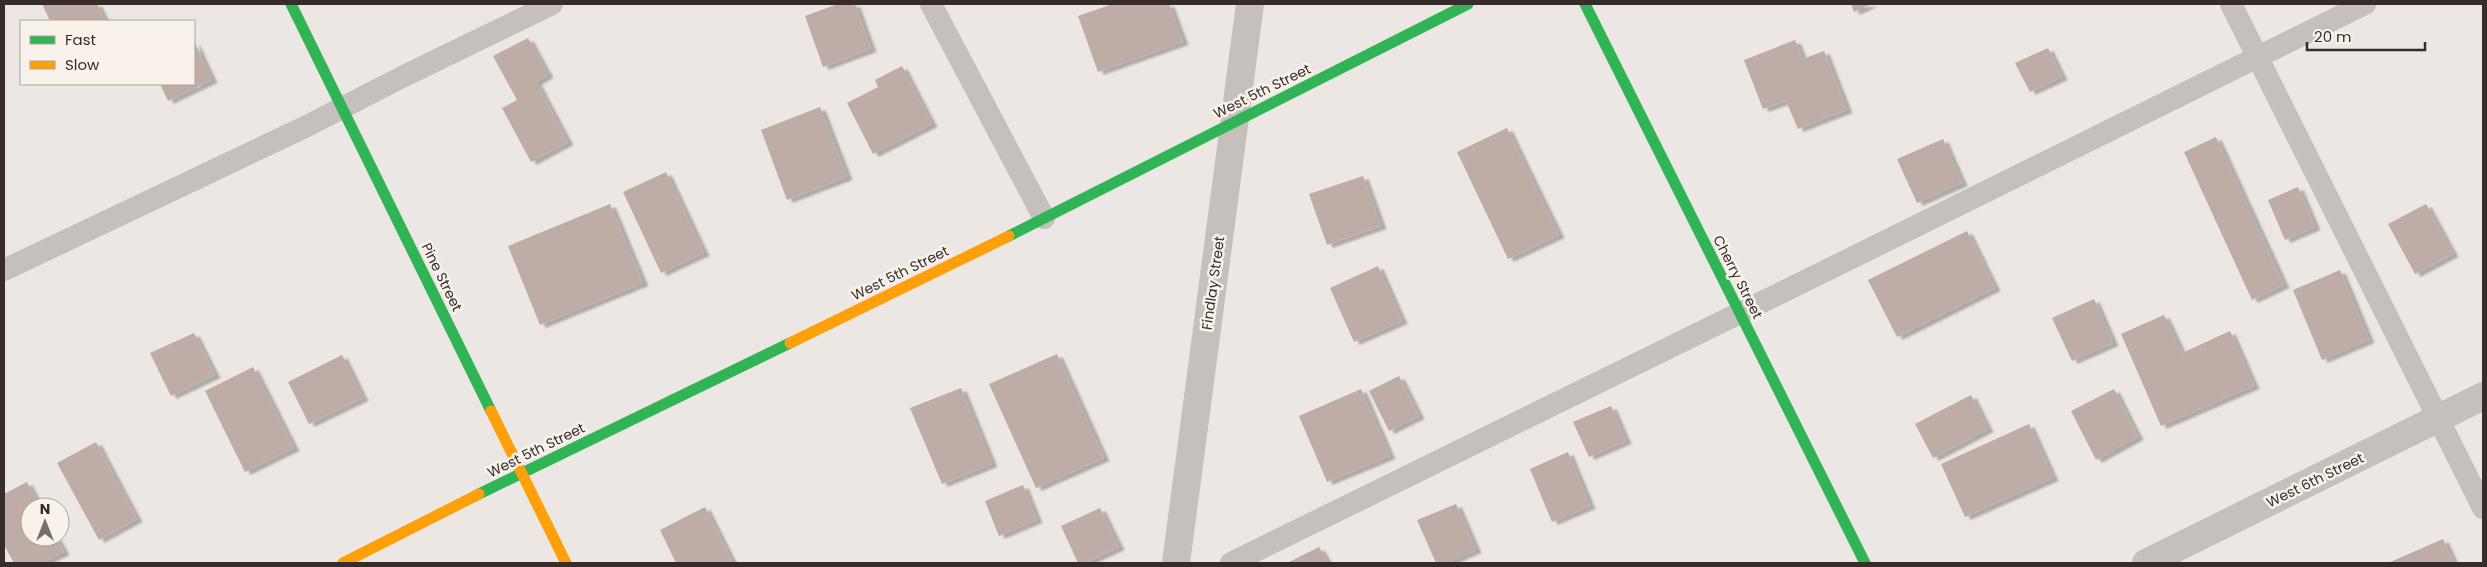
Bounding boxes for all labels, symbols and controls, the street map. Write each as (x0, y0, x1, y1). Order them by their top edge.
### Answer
legend (20, 20, 195, 85)
scale bar (2307, 20, 2424, 52)
text: 20 m (2314, 26, 2352, 47)
text: Fast (65, 29, 96, 50)
text: Slow (65, 54, 100, 75)
street label: West 5th Street (1210, 59, 1314, 123)
street label: Cherry Street (1708, 232, 1768, 322)
street label: Findlay Street (1197, 235, 1229, 331)
street label: Pine Street (417, 239, 467, 315)
street label: West 5th Street (848, 241, 952, 305)
street label: West 5th Street (484, 418, 588, 482)
street label: West 6th Street (2263, 448, 2367, 512)
north arrow (20, 497, 70, 547)
text: N (40, 499, 50, 519)

